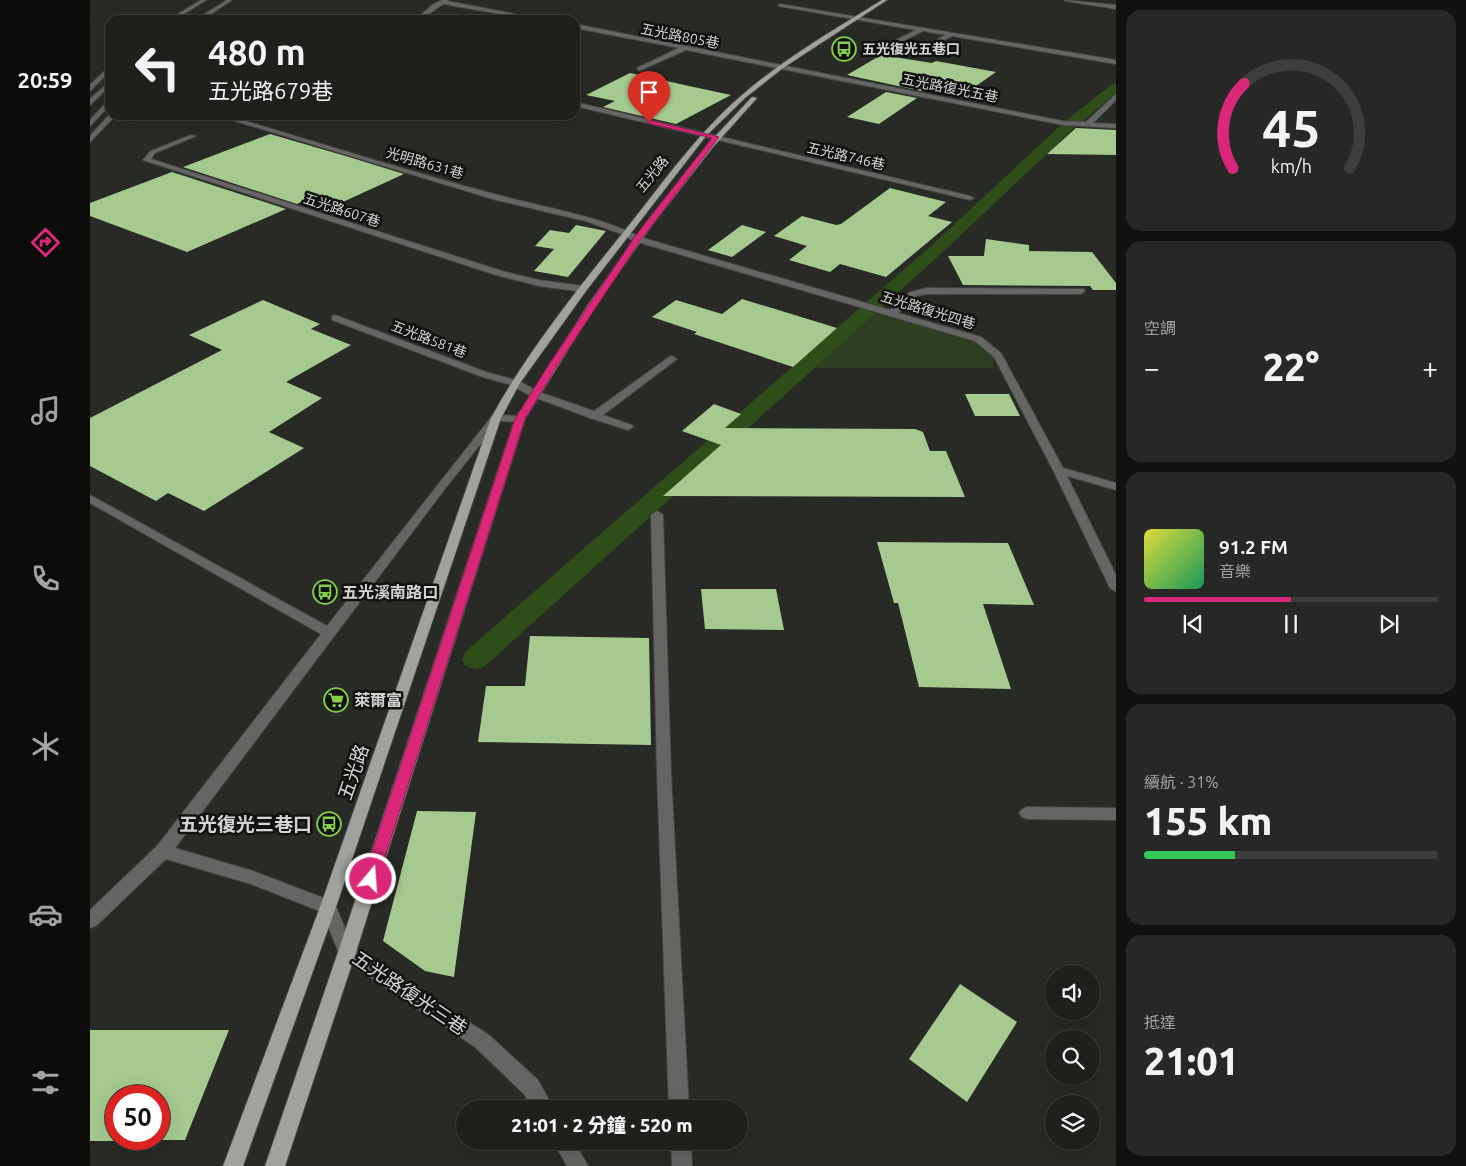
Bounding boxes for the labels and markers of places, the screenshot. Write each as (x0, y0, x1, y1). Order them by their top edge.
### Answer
bus stop icon: 五光復光五巷口 (831, 36, 857, 62)
place label: 五光復光五巷口 (862, 41, 960, 57)
pin (628, 71, 670, 122)
bus stop icon: 五光溪南路口 (312, 579, 338, 605)
place label: 五光溪南路口 (342, 583, 438, 601)
supermarket icon: 萊爾富 (323, 687, 349, 713)
place label: 萊爾富 (354, 691, 402, 709)
bus stop icon: 五光復光三巷口 (316, 811, 342, 837)
place label: 五光復光三巷口 (179, 813, 312, 835)

